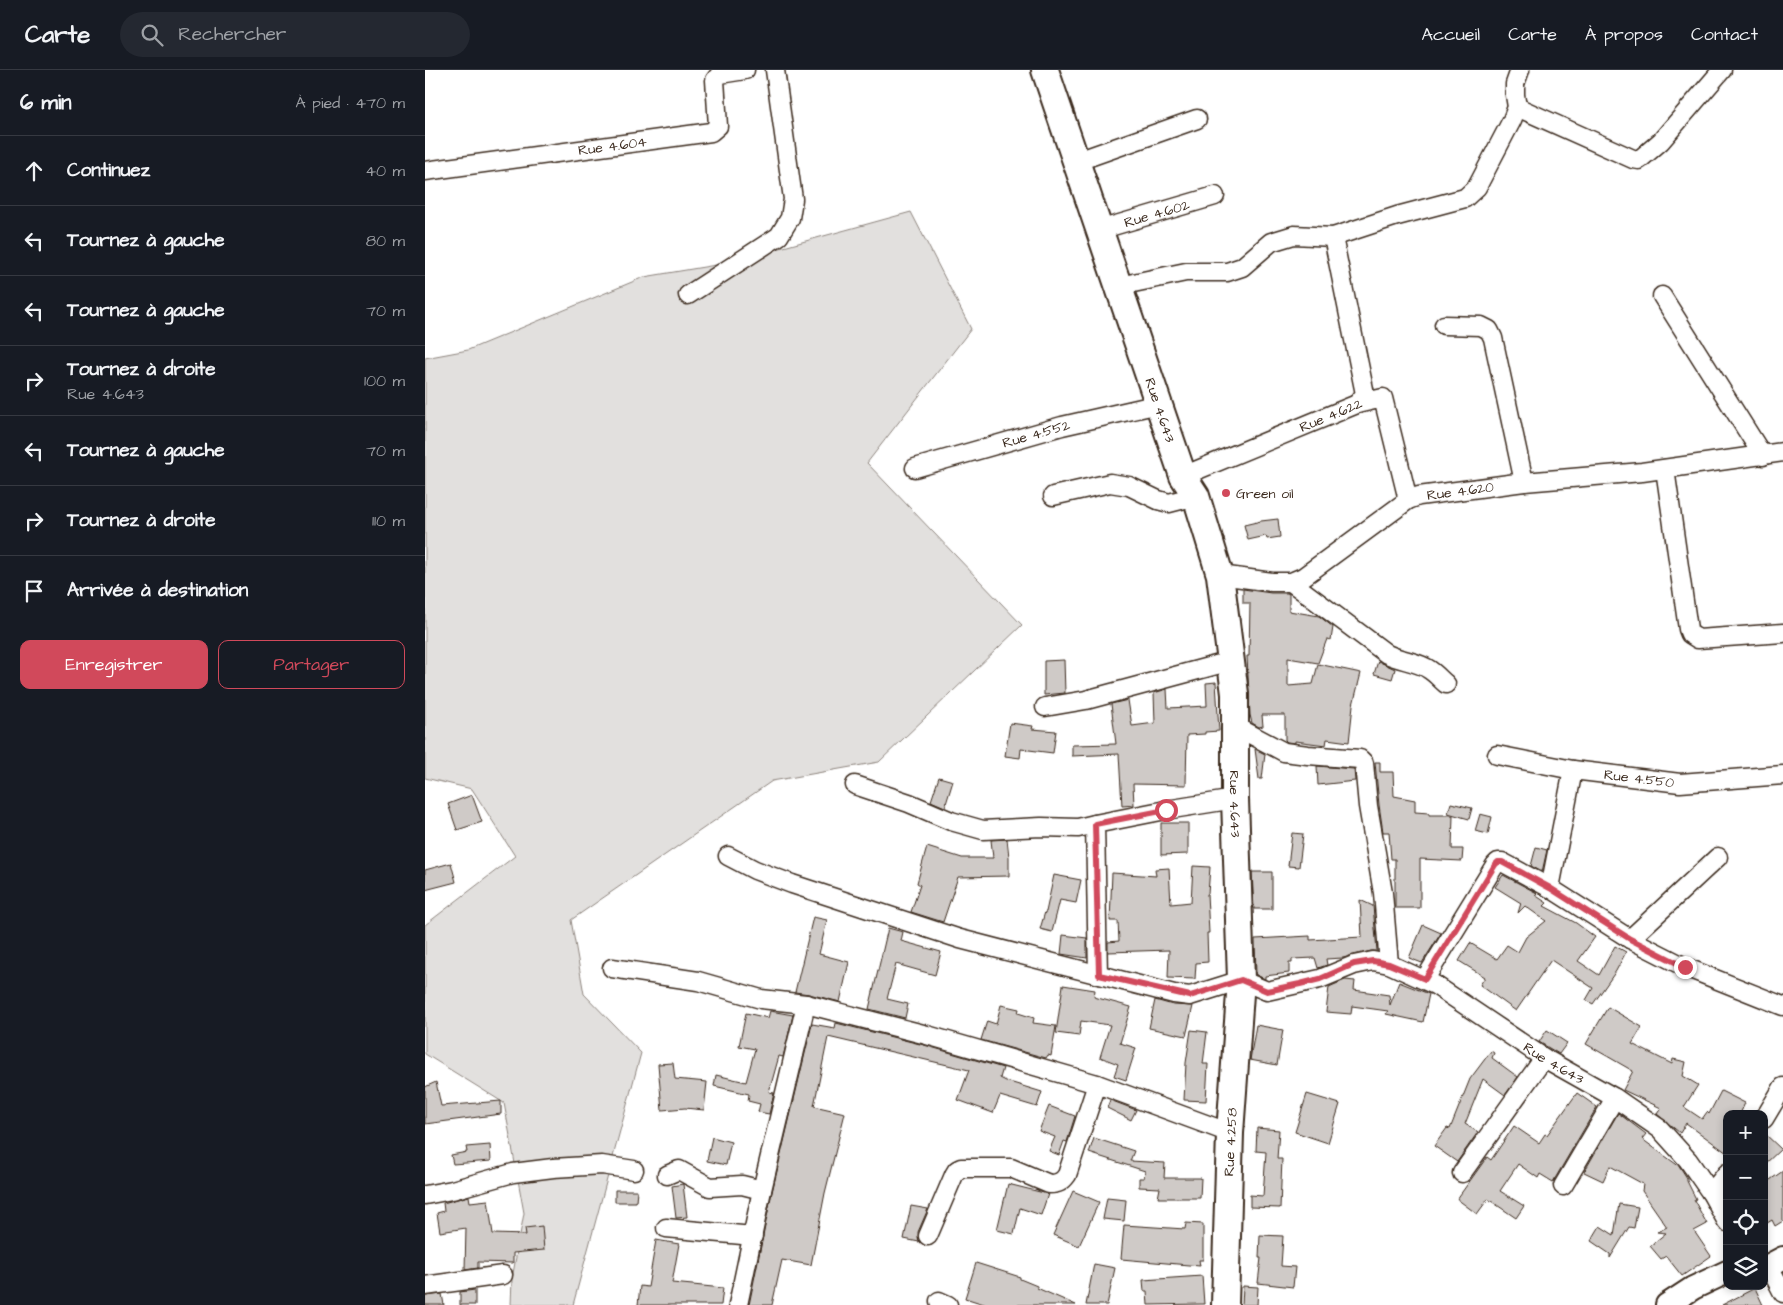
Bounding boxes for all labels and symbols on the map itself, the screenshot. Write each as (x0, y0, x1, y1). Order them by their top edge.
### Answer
street label: Rue 4.604 (577, 132, 648, 161)
street label: Rue 4.602 (1122, 195, 1192, 233)
street label: Rue 4.643 (1139, 375, 1180, 445)
street label: Rue 4.622 (1297, 394, 1364, 438)
street label: Rue 4.552 (1000, 415, 1072, 454)
street label: Rue 4.620 (1426, 477, 1495, 506)
place label: Green oil (1236, 484, 1293, 504)
marker: Green oil (1220, 487, 1232, 499)
street label: Rue 4.550 (1603, 765, 1675, 793)
street label: Rue 4.643 (1224, 770, 1245, 838)
route start (1155, 799, 1178, 822)
route end (1674, 956, 1697, 979)
street label: Rue 4.643 (1519, 1038, 1587, 1089)
street label: Rue 4.258 (1219, 1107, 1243, 1177)

